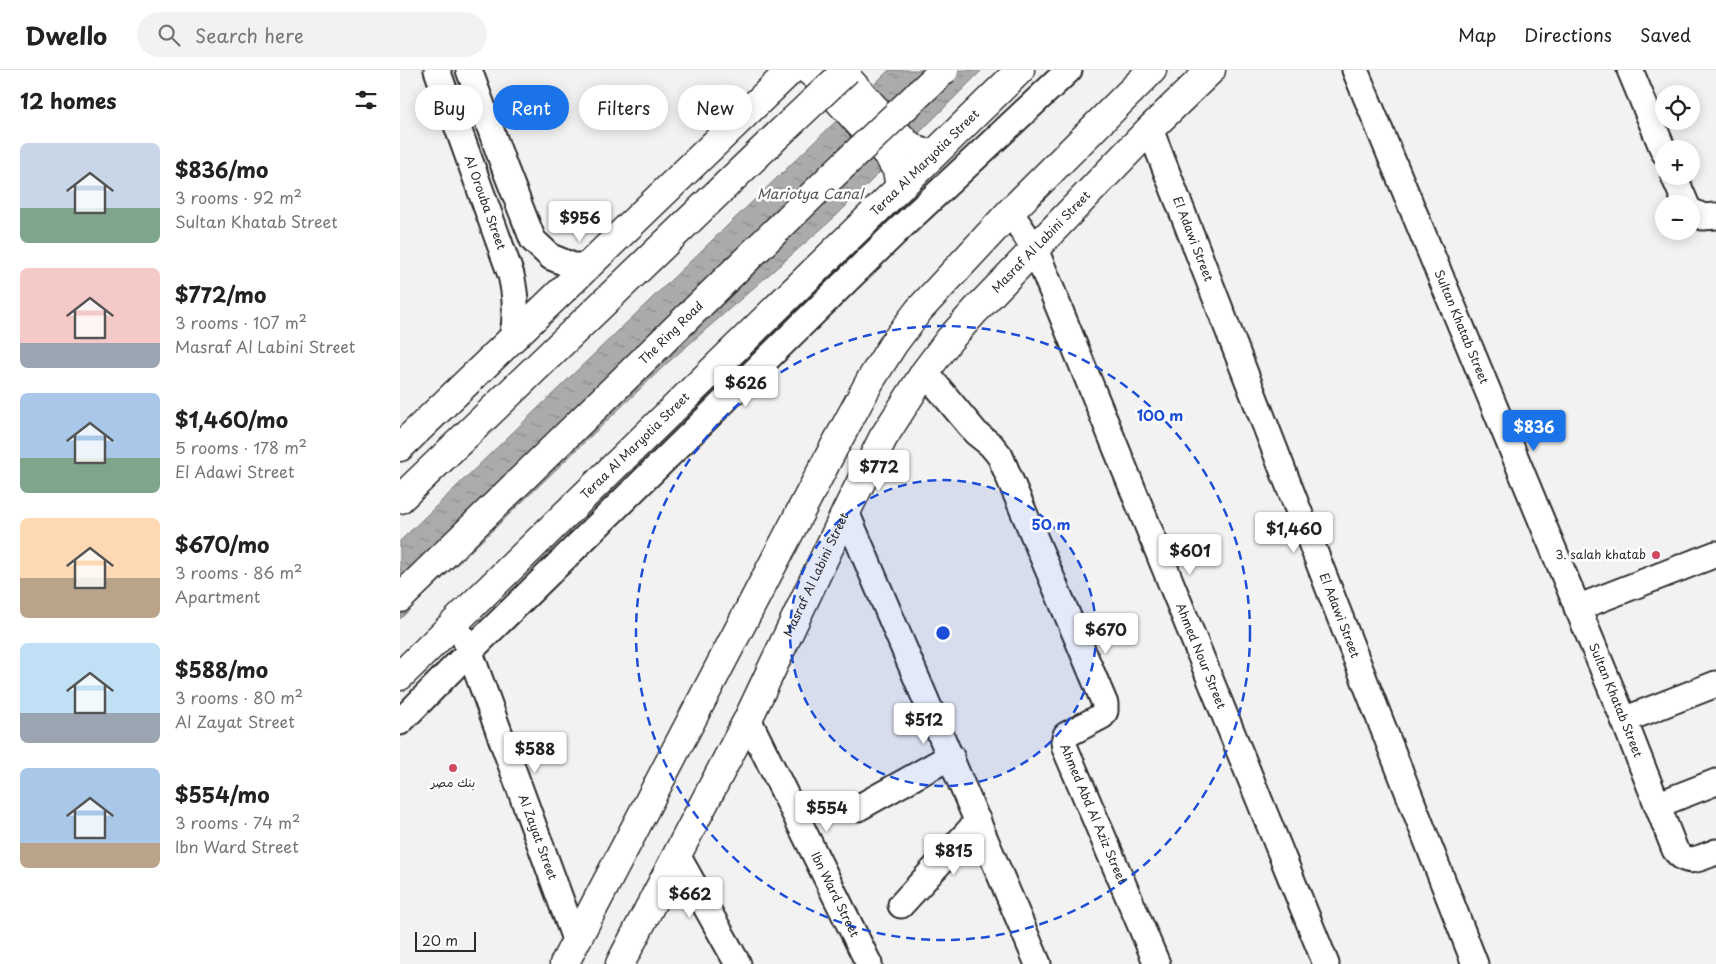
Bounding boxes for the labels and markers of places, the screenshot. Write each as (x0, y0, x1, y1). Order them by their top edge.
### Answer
pin: $956 (550, 200, 610, 243)
pin: $626 (716, 366, 776, 408)
pin: $836 (1504, 410, 1564, 452)
pin: $772 (849, 450, 909, 492)
pin: $1,460 (1253, 512, 1335, 554)
pin: $601 (1160, 534, 1220, 576)
place label: 3. salah khatab (1555, 545, 1646, 563)
marker: 3. salah khatab (1650, 549, 1662, 561)
pin: $670 (1076, 612, 1136, 655)
centre of rings (934, 624, 952, 642)
pin: $512 (894, 702, 954, 745)
pin: $588 (505, 732, 565, 774)
marker: بنك مصر (447, 762, 459, 774)
place label: بنك مصر (430, 773, 475, 791)
pin: $554 (797, 790, 857, 833)
pin: $815 (924, 834, 984, 876)
pin: $662 (660, 876, 720, 919)

